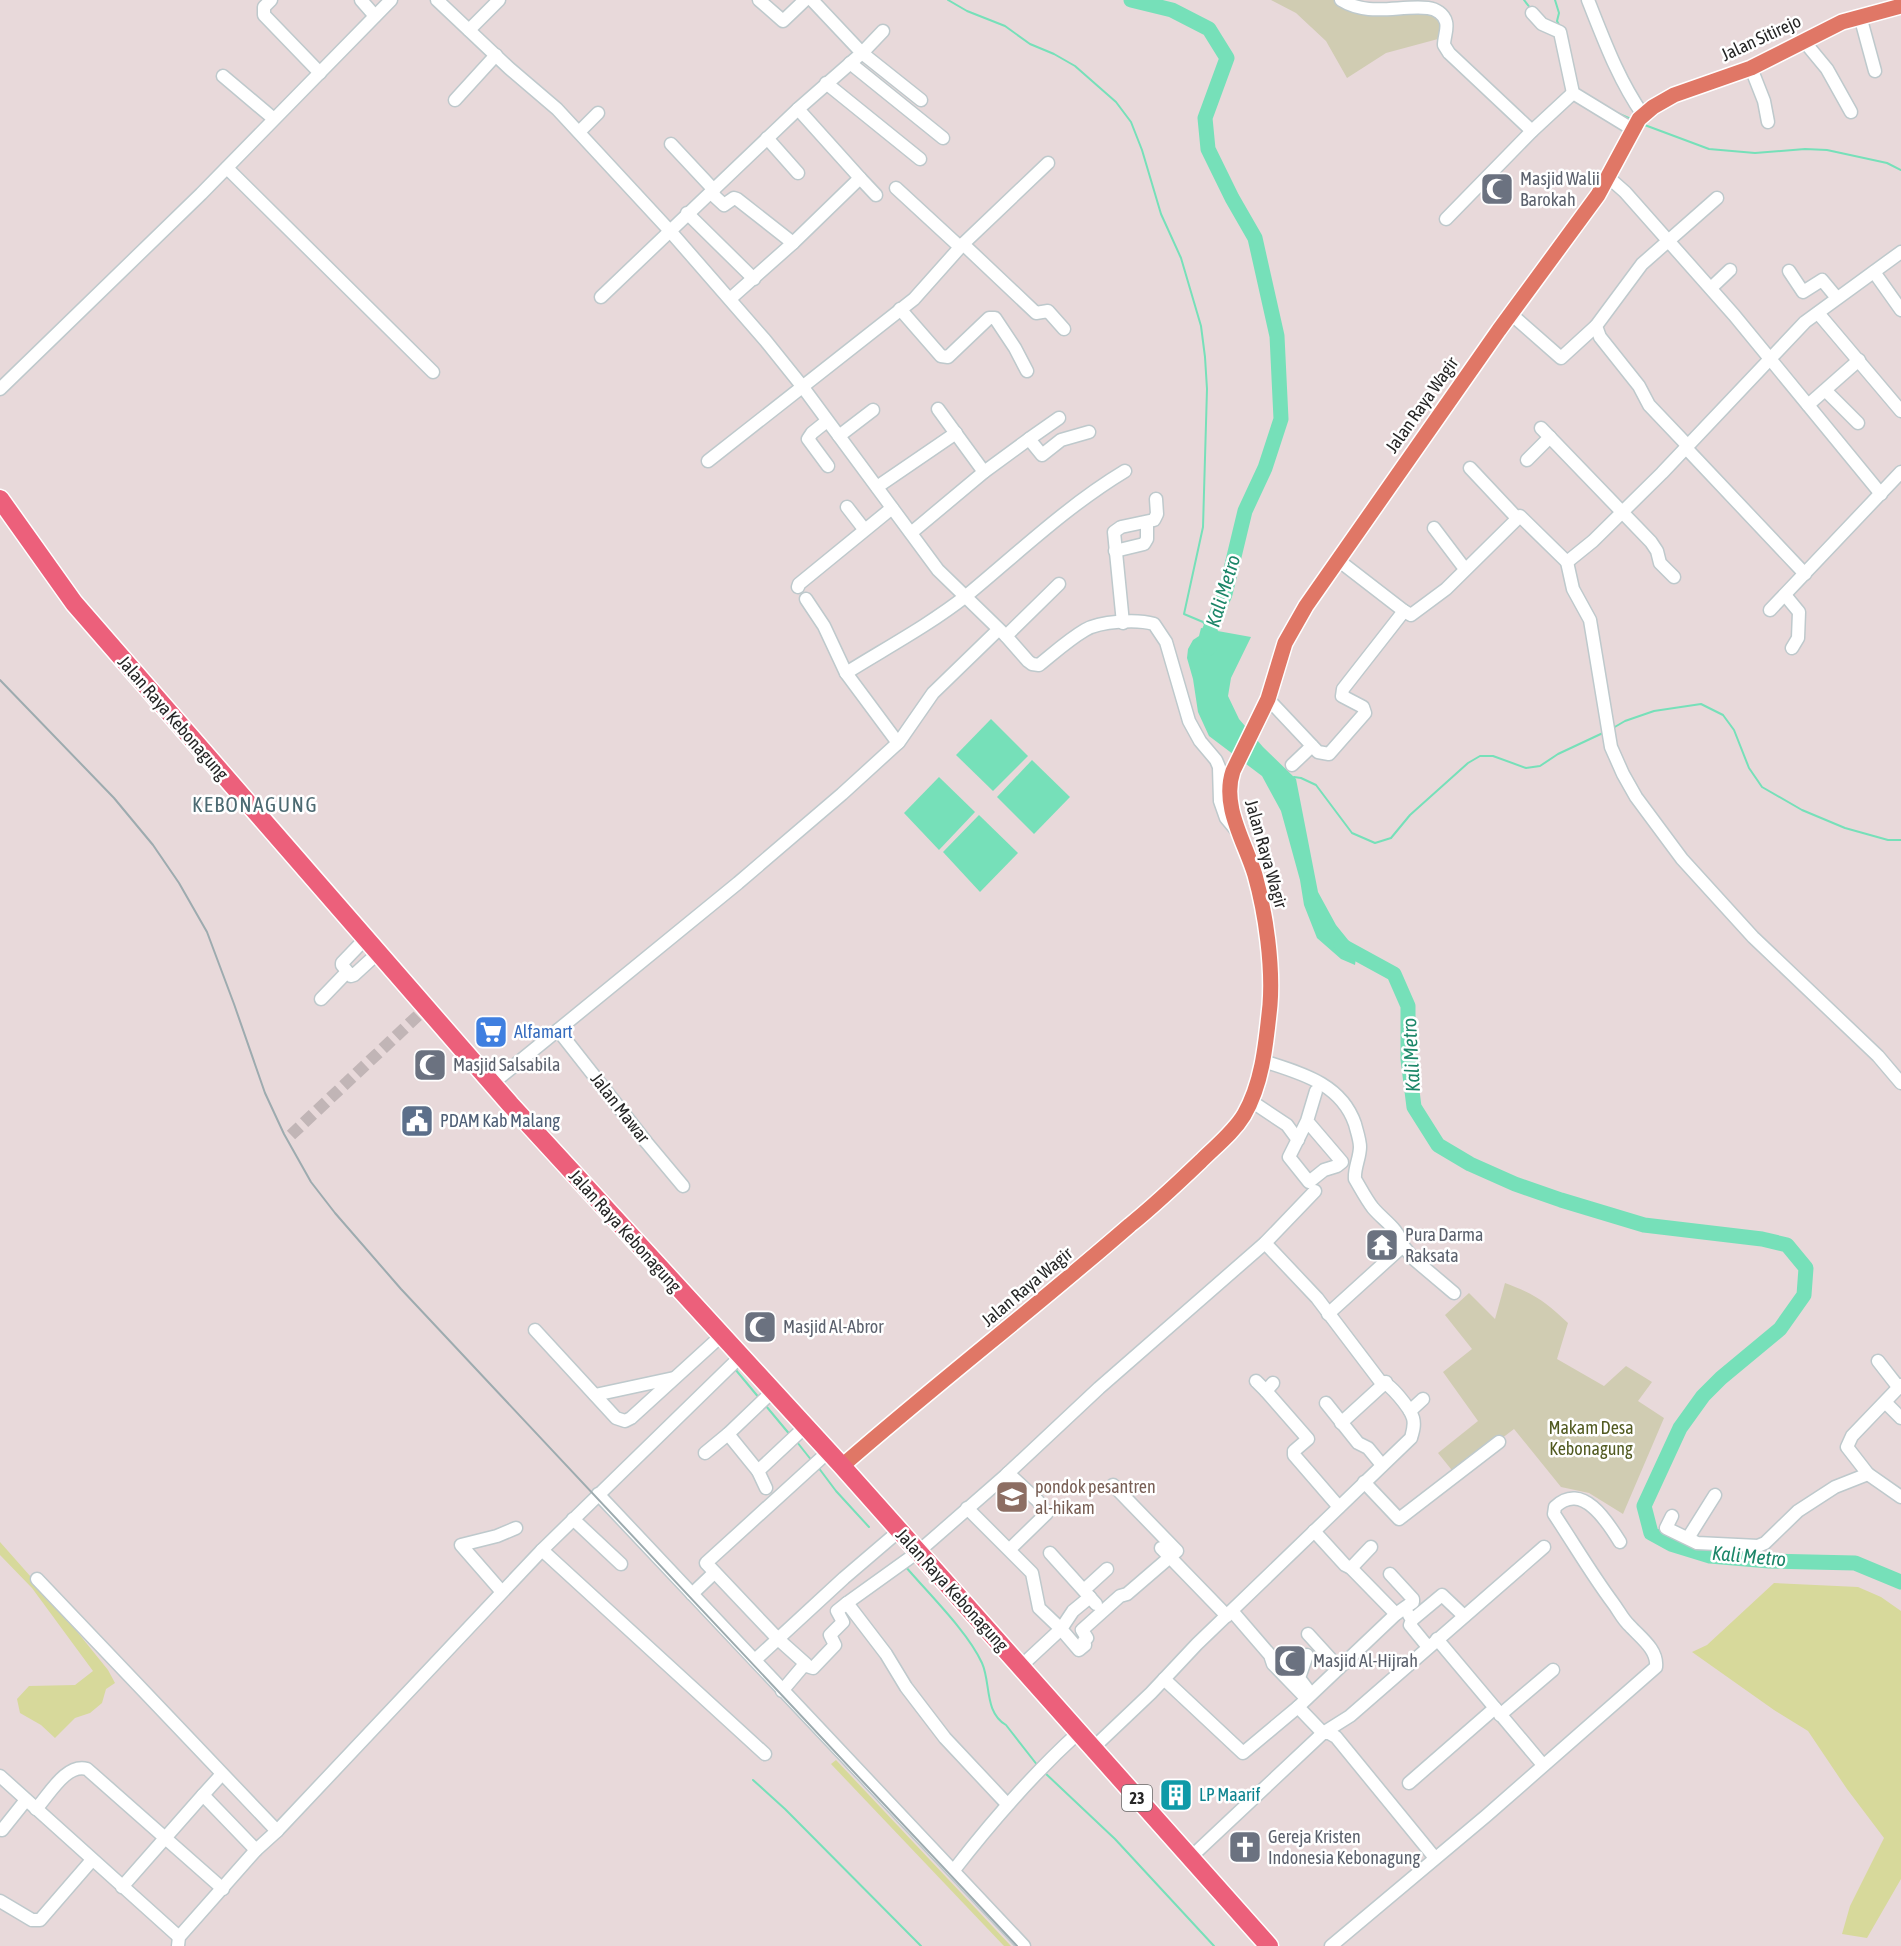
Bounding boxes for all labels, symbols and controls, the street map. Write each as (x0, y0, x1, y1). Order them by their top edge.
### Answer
street label: Jalan Sitirejo (1718, 10, 1804, 65)
place label: Masjid Walii Barokah (1520, 168, 1600, 210)
mosque icon: Masjid Walii Barokah (1479, 171, 1515, 207)
street label: Jalan Raya Wagir (1381, 352, 1463, 457)
water label: Kali Metro (1201, 552, 1244, 630)
street label: Jalan Raya Kebonagung (114, 651, 233, 784)
district label: KEBONAGUNG (192, 792, 318, 816)
street label: Jalan Raya Wagir (1241, 797, 1292, 911)
supermarket icon: Alfamart (473, 1014, 509, 1050)
water label: Kali Metro (1397, 1017, 1424, 1093)
place label: Alfamart (514, 1021, 573, 1042)
mosque icon: Masjid Salsabila (412, 1047, 448, 1083)
place label: Masjid Salsabila (453, 1054, 560, 1075)
street label: Jalan Mawar (587, 1068, 655, 1147)
public building icon: PDAM Kab Malang (399, 1103, 435, 1139)
place label: PDAM Kab Malang (440, 1110, 560, 1131)
street label: Jalan Raya Kebonagung (565, 1165, 686, 1296)
place label: Pura Darma Raksata (1405, 1224, 1483, 1266)
temple icon: Pura Darma Raksata (1364, 1227, 1400, 1263)
street label: Jalan Raya Wagir (977, 1242, 1077, 1331)
mosque icon: Masjid Al-Abror (742, 1309, 778, 1345)
place label: Masjid Al-Abror (783, 1316, 884, 1337)
park label: Makam Desa Kebonagung (1548, 1417, 1634, 1459)
place label: pondok pesantren al-hikam (1035, 1476, 1156, 1518)
school or university icon: pondok pesantren al-hikam (994, 1479, 1030, 1515)
street label: Jalan Raya Kebonagung (892, 1524, 1013, 1655)
water label: Kali Metro (1711, 1541, 1787, 1570)
mosque icon: Masjid Al-Hijrah (1272, 1643, 1308, 1679)
place label: Masjid Al-Hijrah (1313, 1650, 1418, 1671)
building icon: LP Maarif (1158, 1777, 1194, 1813)
place label: LP Maarif (1199, 1784, 1261, 1805)
road number: 23 (1122, 1785, 1152, 1811)
place label: Gereja Kristen Indonesia Kebonagung (1268, 1826, 1420, 1868)
church icon: Gereja Kristen Indonesia Kebonagung (1227, 1829, 1263, 1865)

